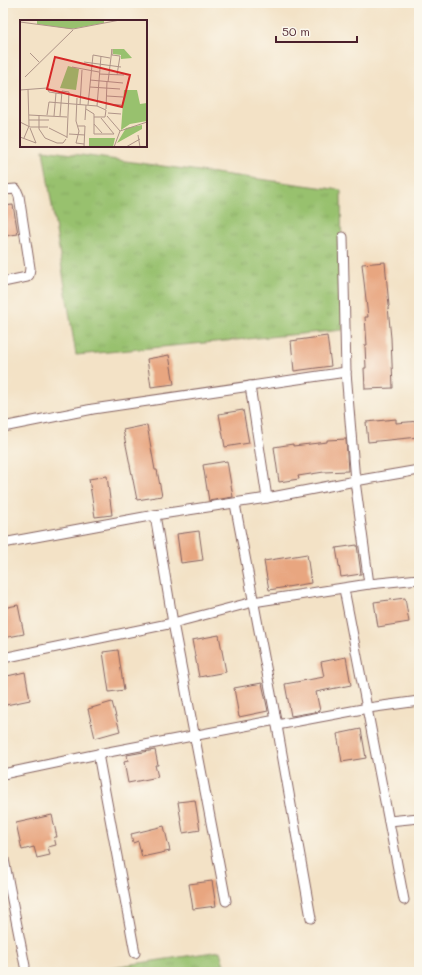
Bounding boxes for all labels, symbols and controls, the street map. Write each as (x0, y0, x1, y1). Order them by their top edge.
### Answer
scale bar (276, 18, 357, 44)
inset map (20, 20, 147, 147)
text: 50 m (282, 23, 310, 39)

